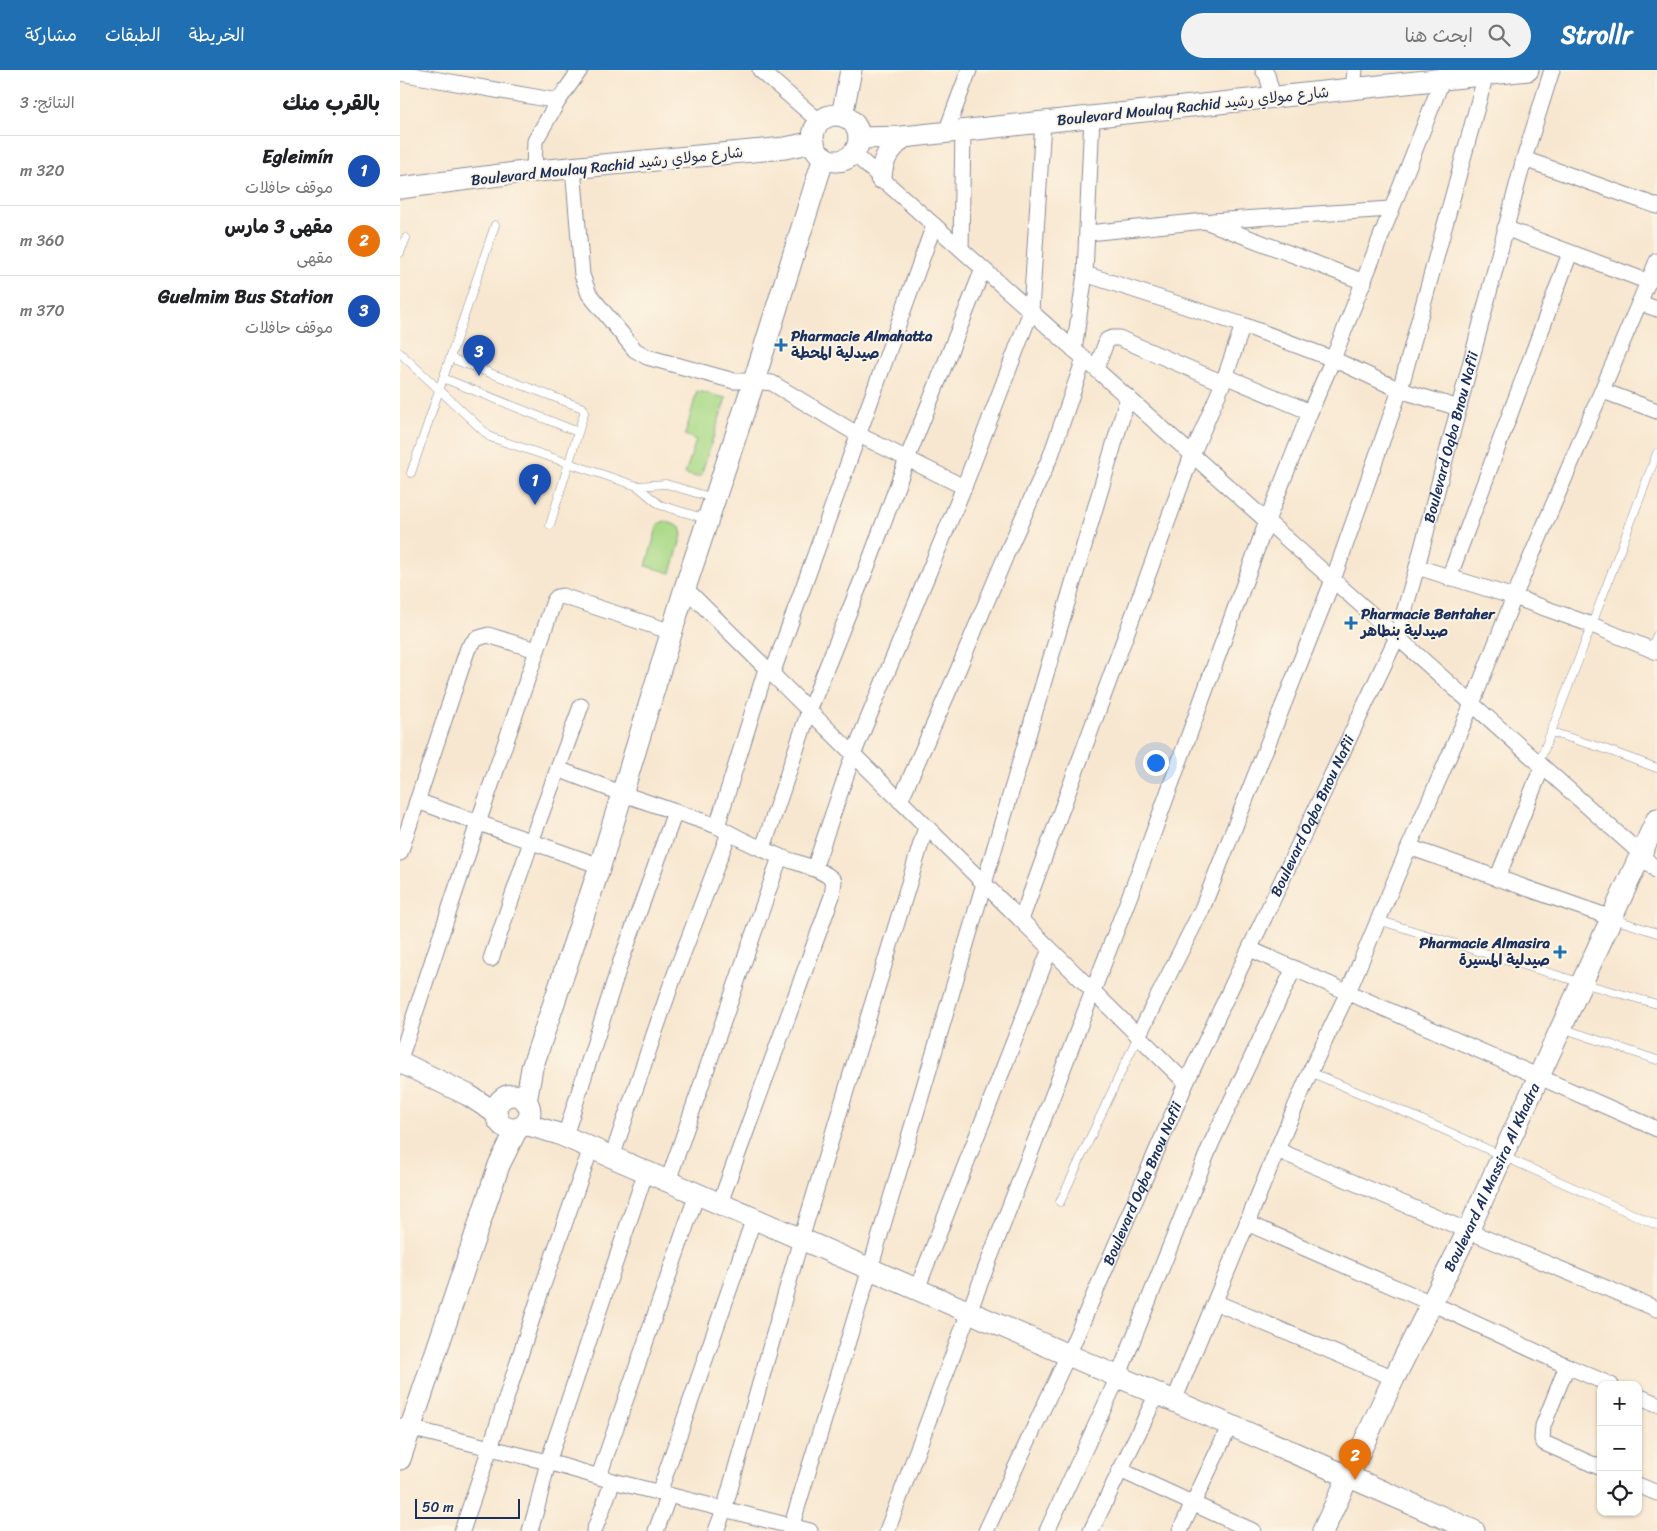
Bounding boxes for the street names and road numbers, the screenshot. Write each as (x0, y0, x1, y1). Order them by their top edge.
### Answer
street label: Boulevard Moulay Rachid شارع مولاي رشيد (1056, 79, 1330, 133)
street label: Boulevard Moulay Rachid شارع مولاي رشيد (470, 139, 744, 193)
street label: Boulevard Oqba Bnou Nafii (1416, 348, 1486, 526)
street label: Boulevard Oqba Bnou Nafii (1263, 730, 1362, 901)
street label: Boulevard Al Massira Al Khadra (1437, 1078, 1547, 1276)
street label: Boulevard Oqba Bnou Nafii (1095, 1097, 1190, 1270)

